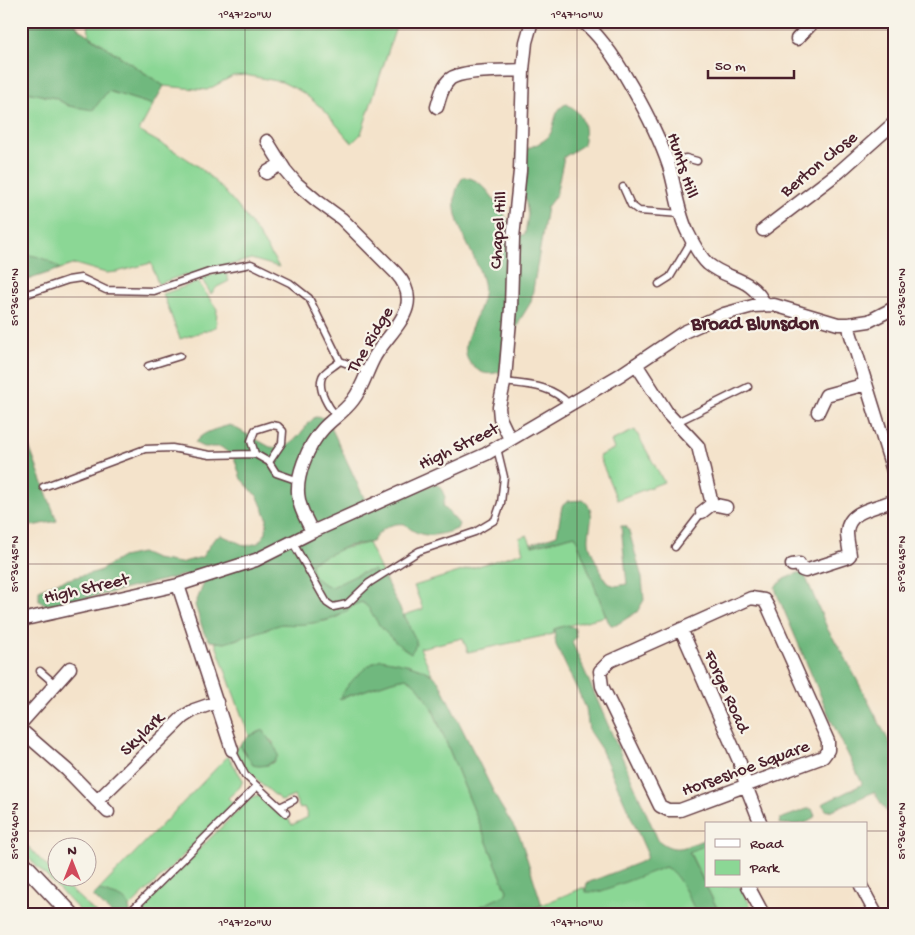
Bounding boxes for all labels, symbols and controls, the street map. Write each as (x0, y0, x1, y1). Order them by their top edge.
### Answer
text: 1°47'20"W (217, 9, 272, 23)
text: 1°47'10"W (550, 9, 603, 23)
scale bar (708, 48, 794, 80)
text: 50 m (715, 58, 746, 76)
street label: Berton Close (776, 127, 863, 203)
street label: Hunts Hill (661, 130, 702, 201)
street label: Chapel Hill (486, 191, 513, 270)
text: 51°36'50"N (9, 268, 23, 326)
text: 51°36'50"N (896, 268, 910, 326)
street label: The Ridge (343, 303, 399, 378)
district label: Broad Blunsdon (690, 314, 819, 337)
street label: High Street (416, 418, 504, 476)
text: 51°36'45"N (9, 535, 23, 592)
text: 51°36'45"N (896, 535, 910, 592)
street label: High Street (42, 569, 133, 609)
street label: Forge Road (698, 647, 754, 738)
street label: Skylark (116, 707, 171, 761)
street label: Horseshoe Square (679, 736, 813, 802)
text: 51°36'40"N (9, 802, 23, 860)
text: 51°36'40"N (896, 802, 910, 860)
legend (705, 822, 868, 888)
text: Road (750, 836, 784, 854)
north arrow (48, 838, 98, 888)
text: N (67, 843, 77, 860)
text: Park (749, 860, 780, 878)
text: 1°47'20"W (217, 917, 272, 931)
text: 1°47'10"W (550, 917, 603, 931)

